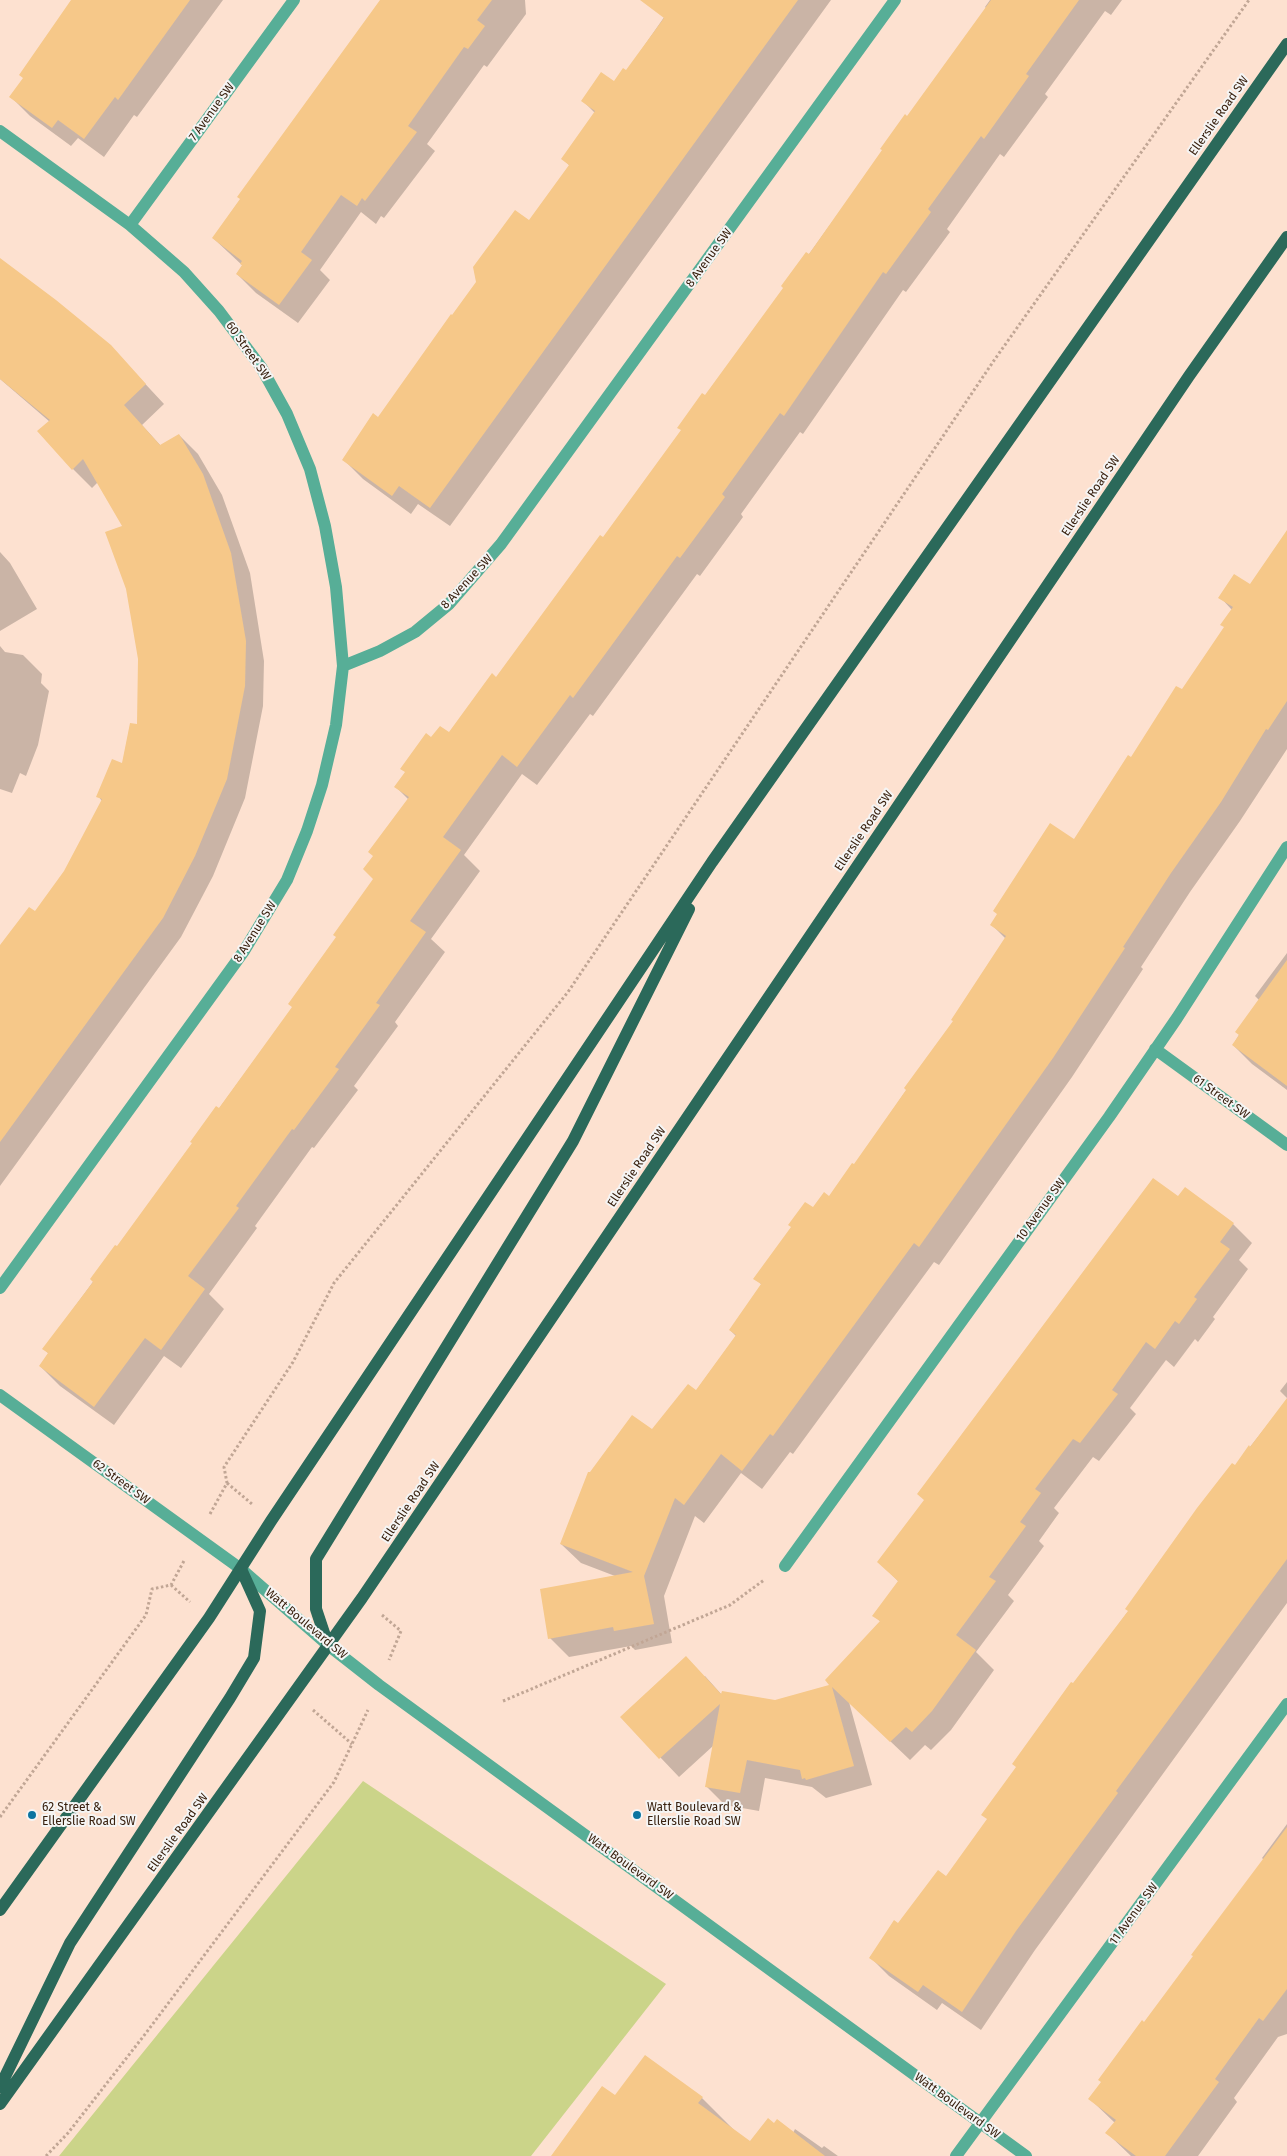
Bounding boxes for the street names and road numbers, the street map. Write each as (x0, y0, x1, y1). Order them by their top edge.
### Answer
street label: Ellerslie Road SW (1186, 73, 1252, 159)
street label: 7 Avenue SW (186, 80, 238, 144)
street label: 8 Avenue SW (683, 226, 735, 290)
street label: 60 Street SW (223, 319, 273, 383)
street label: Ellerslie Road SW (1059, 453, 1123, 539)
street label: 8 Avenue SW (438, 552, 496, 612)
street label: Ellerslie Road SW (832, 788, 896, 874)
street label: 8 Avenue SW (231, 899, 279, 965)
street label: 61 Street SW (1190, 1072, 1252, 1122)
street label: Ellerslie Road SW (605, 1124, 669, 1210)
street label: 10 Avenue SW (1013, 1176, 1069, 1244)
street label: 62 Street SW (89, 1456, 153, 1508)
street label: Ellerslie Road SW (379, 1459, 443, 1545)
street label: Watt Boulevard SW (262, 1586, 350, 1662)
street label: Ellerslie Road SW (145, 1791, 211, 1875)
street label: Watt Boulevard SW (584, 1831, 676, 1903)
street label: 11 Avenue SW (1107, 1880, 1161, 1948)
street label: Watt Boulevard SW (911, 2070, 1003, 2142)

